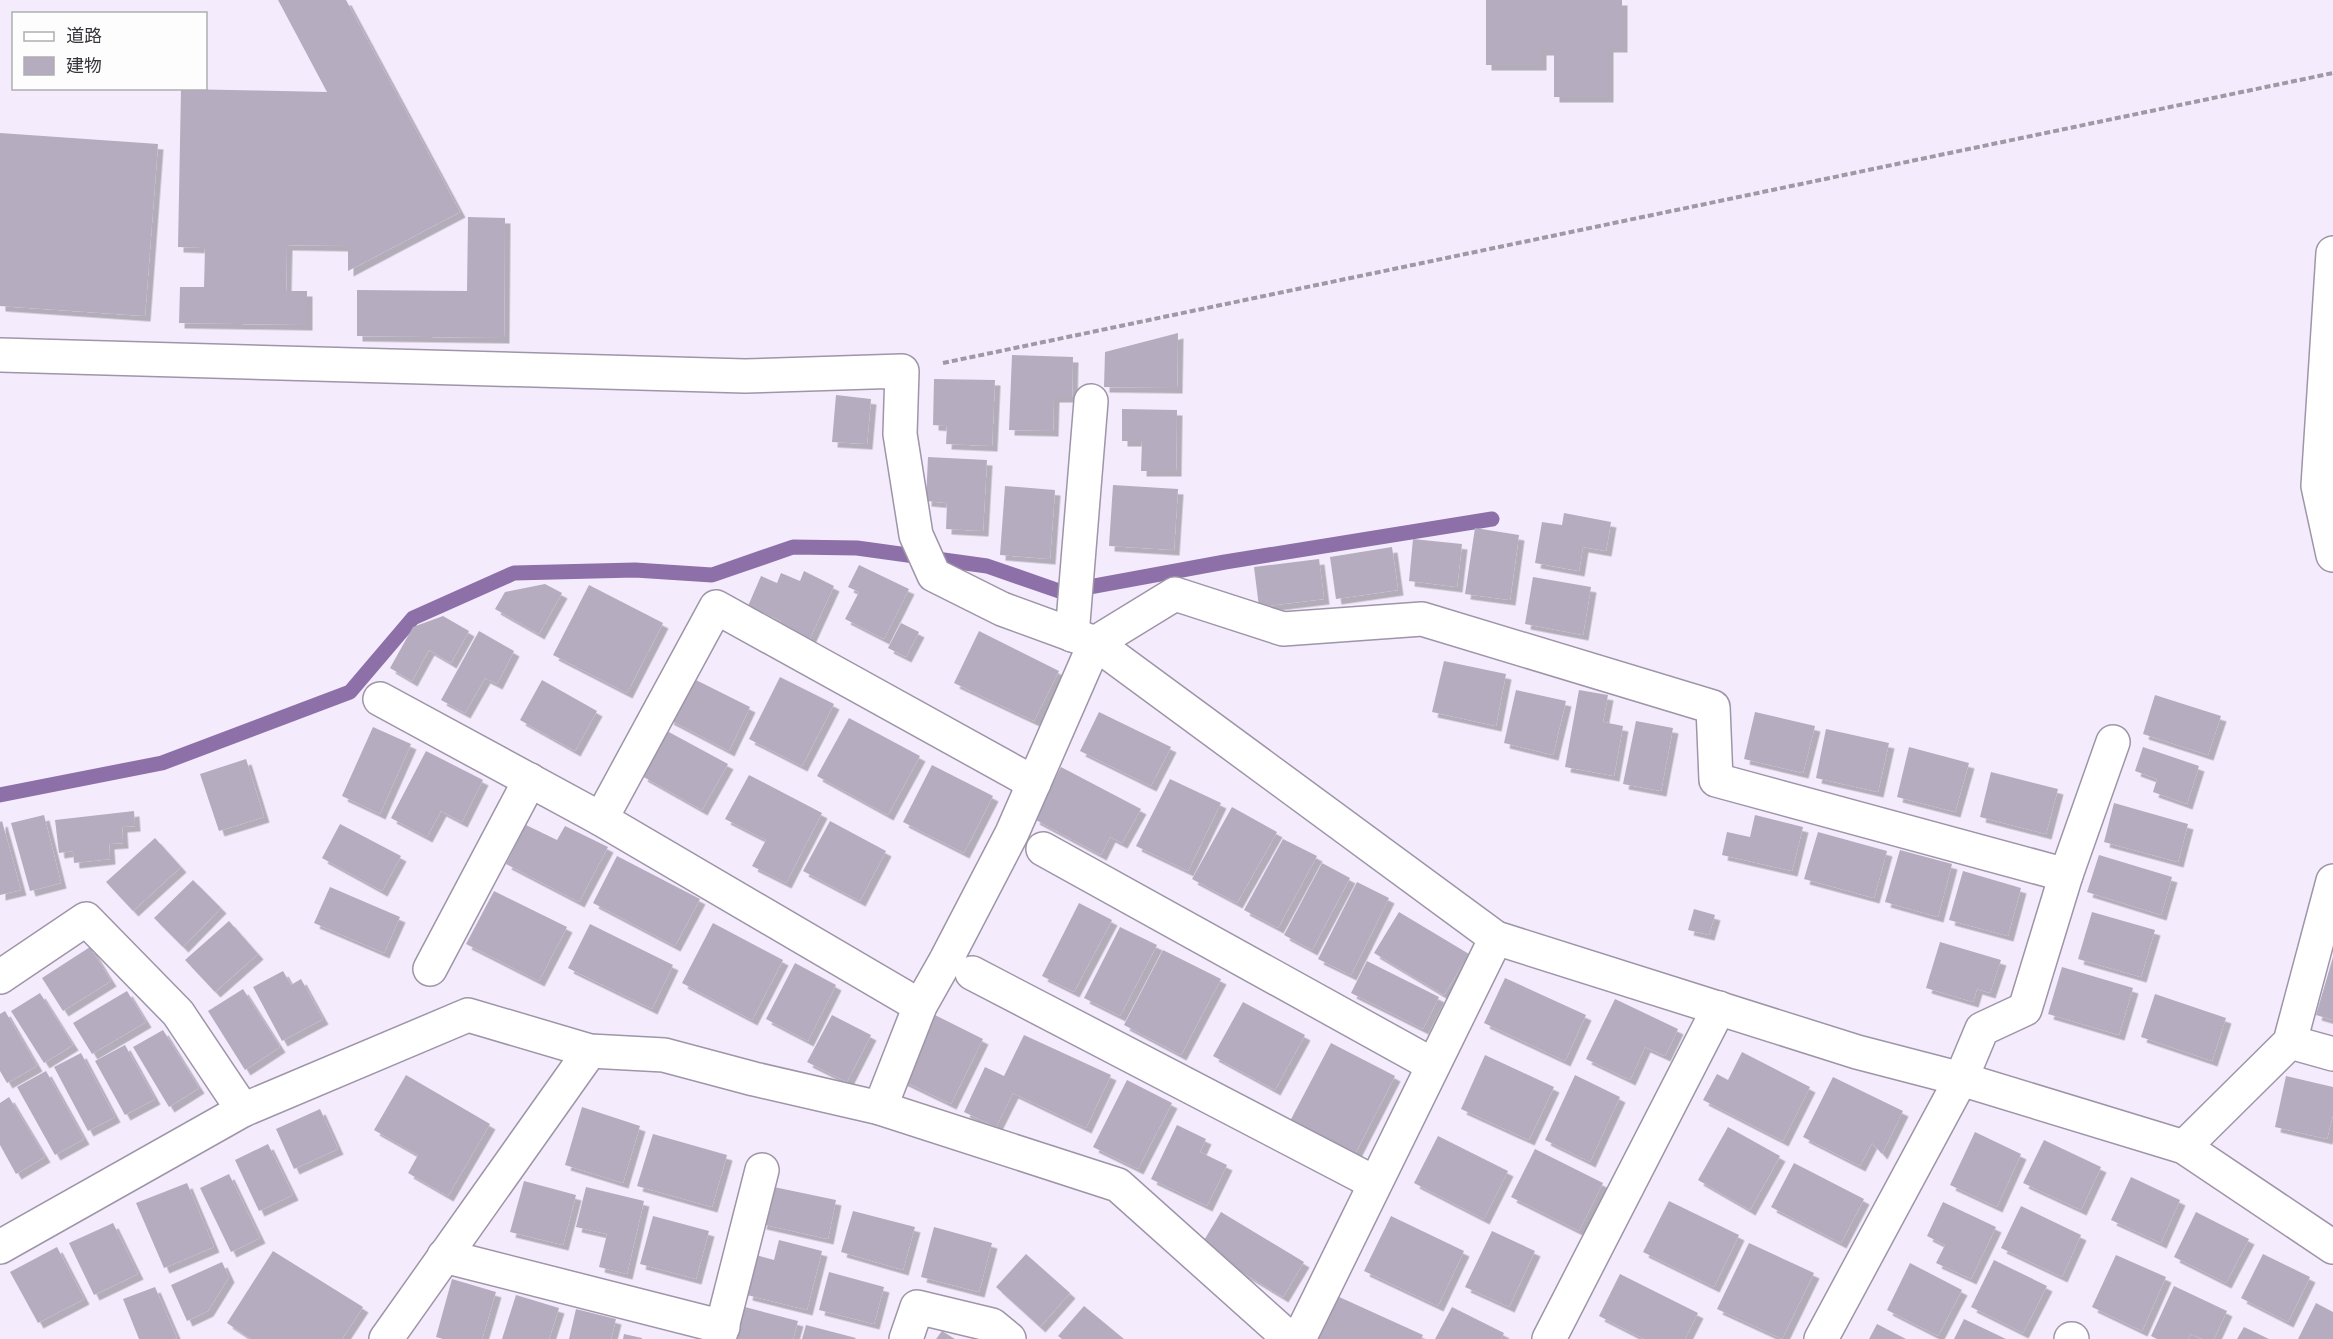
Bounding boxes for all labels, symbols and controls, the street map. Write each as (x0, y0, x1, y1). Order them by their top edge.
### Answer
legend (12, 12, 207, 90)
text: 道路 (66, 25, 102, 47)
text: 建物 (66, 55, 102, 77)

